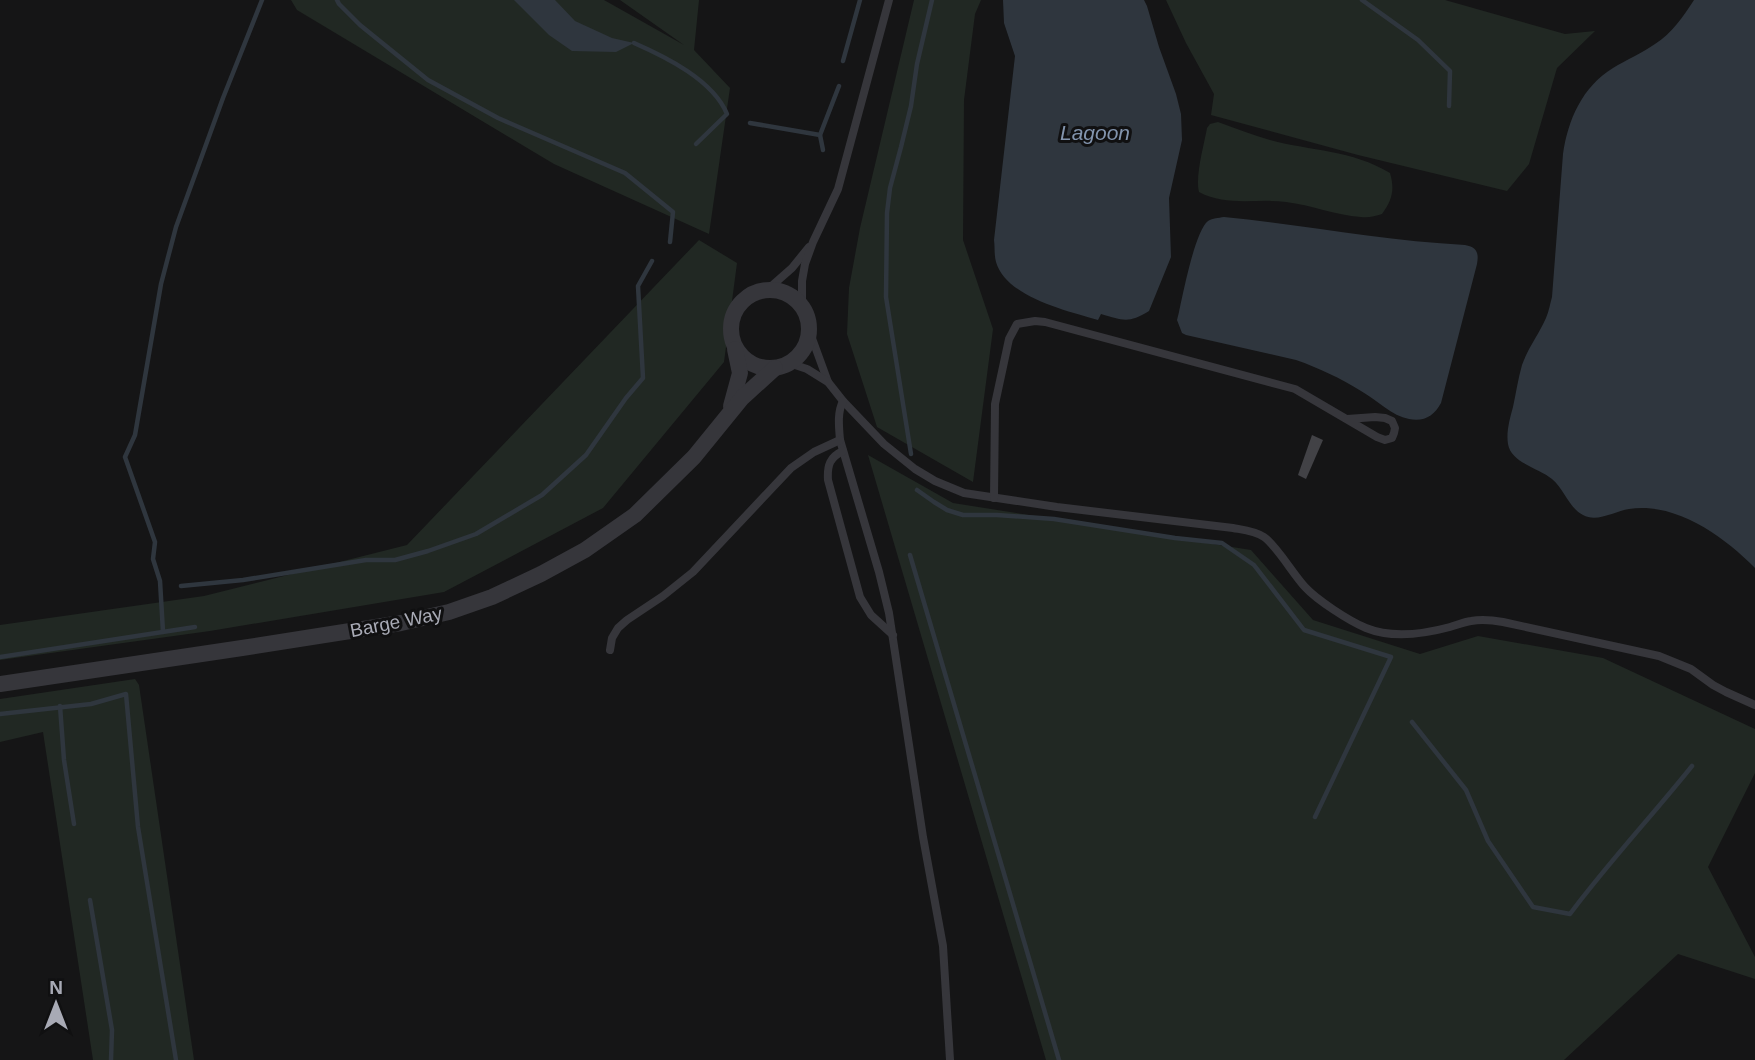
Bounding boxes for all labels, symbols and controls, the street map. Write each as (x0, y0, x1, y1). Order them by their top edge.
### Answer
water label: Lagoon (1060, 121, 1130, 144)
street label: Barge Way (348, 603, 444, 641)
north arrow (21, 969, 91, 1039)
text: N (49, 977, 63, 998)

